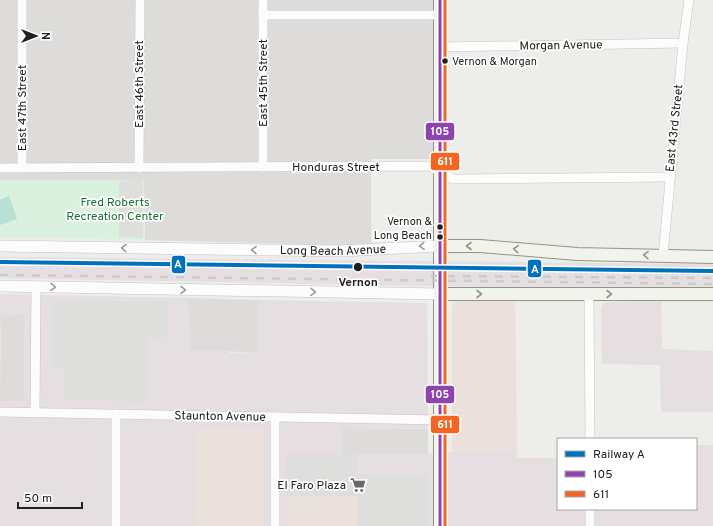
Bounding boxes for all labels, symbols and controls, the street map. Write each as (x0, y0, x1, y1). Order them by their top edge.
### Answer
north arrow (16, 16, 56, 56)
text: N (38, 32, 52, 40)
street label: Morgan Avenue (519, 37, 603, 55)
street label: East 45th Street (256, 39, 272, 127)
street label: East 46th Street (132, 40, 148, 128)
place label: Vernon & Morgan (452, 55, 537, 69)
marker: Vernon & Morgan (440, 56, 450, 66)
street label: East 47th Street (15, 65, 31, 151)
street label: East 43rd Street (662, 84, 688, 173)
line badge: 105 (425, 122, 455, 141)
text: 105 (431, 125, 449, 139)
line badge: 611 (430, 152, 460, 171)
text: 611 (437, 155, 453, 169)
street label: Honduras Street (292, 160, 380, 176)
park label: Fred Roberts Recreation Center (66, 195, 164, 225)
place label: Vernon & Long Beach (374, 215, 433, 243)
marker: Vernon & Long Beach (435, 222, 445, 232)
unlabelled marker (435, 232, 445, 242)
street label: Long Beach Avenue (280, 242, 386, 260)
one-way arrow (419, 242, 425, 250)
one-way arrow (466, 242, 472, 250)
one-way arrow (121, 244, 127, 252)
one-way arrow (513, 244, 519, 253)
one-way arrow (251, 246, 257, 254)
one-way arrow (643, 251, 649, 260)
line badge: A (171, 255, 186, 274)
text: A (174, 258, 182, 272)
line badge: A (527, 259, 542, 278)
marker: Vernon (352, 261, 364, 273)
text: A (531, 263, 539, 277)
place label: Vernon (338, 275, 378, 291)
one-way arrow (50, 283, 56, 291)
one-way arrow (180, 286, 186, 294)
one-way arrow (310, 288, 316, 296)
one-way arrow (476, 290, 482, 298)
one-way arrow (606, 290, 612, 298)
line badge: 105 (425, 385, 455, 404)
text: 105 (431, 388, 449, 402)
street label: Staunton Avenue (174, 408, 266, 426)
line badge: 611 (430, 415, 460, 434)
text: 611 (437, 418, 453, 432)
legend (557, 438, 697, 510)
text: Railway A (593, 447, 645, 463)
text: 105 (593, 467, 613, 483)
supermarket icon: El Faro Plaza (349, 476, 367, 494)
place label: El Faro Plaza (277, 478, 346, 494)
scale bar (18, 484, 82, 510)
text: 611 (593, 487, 609, 503)
text: 50 m (24, 491, 52, 507)

